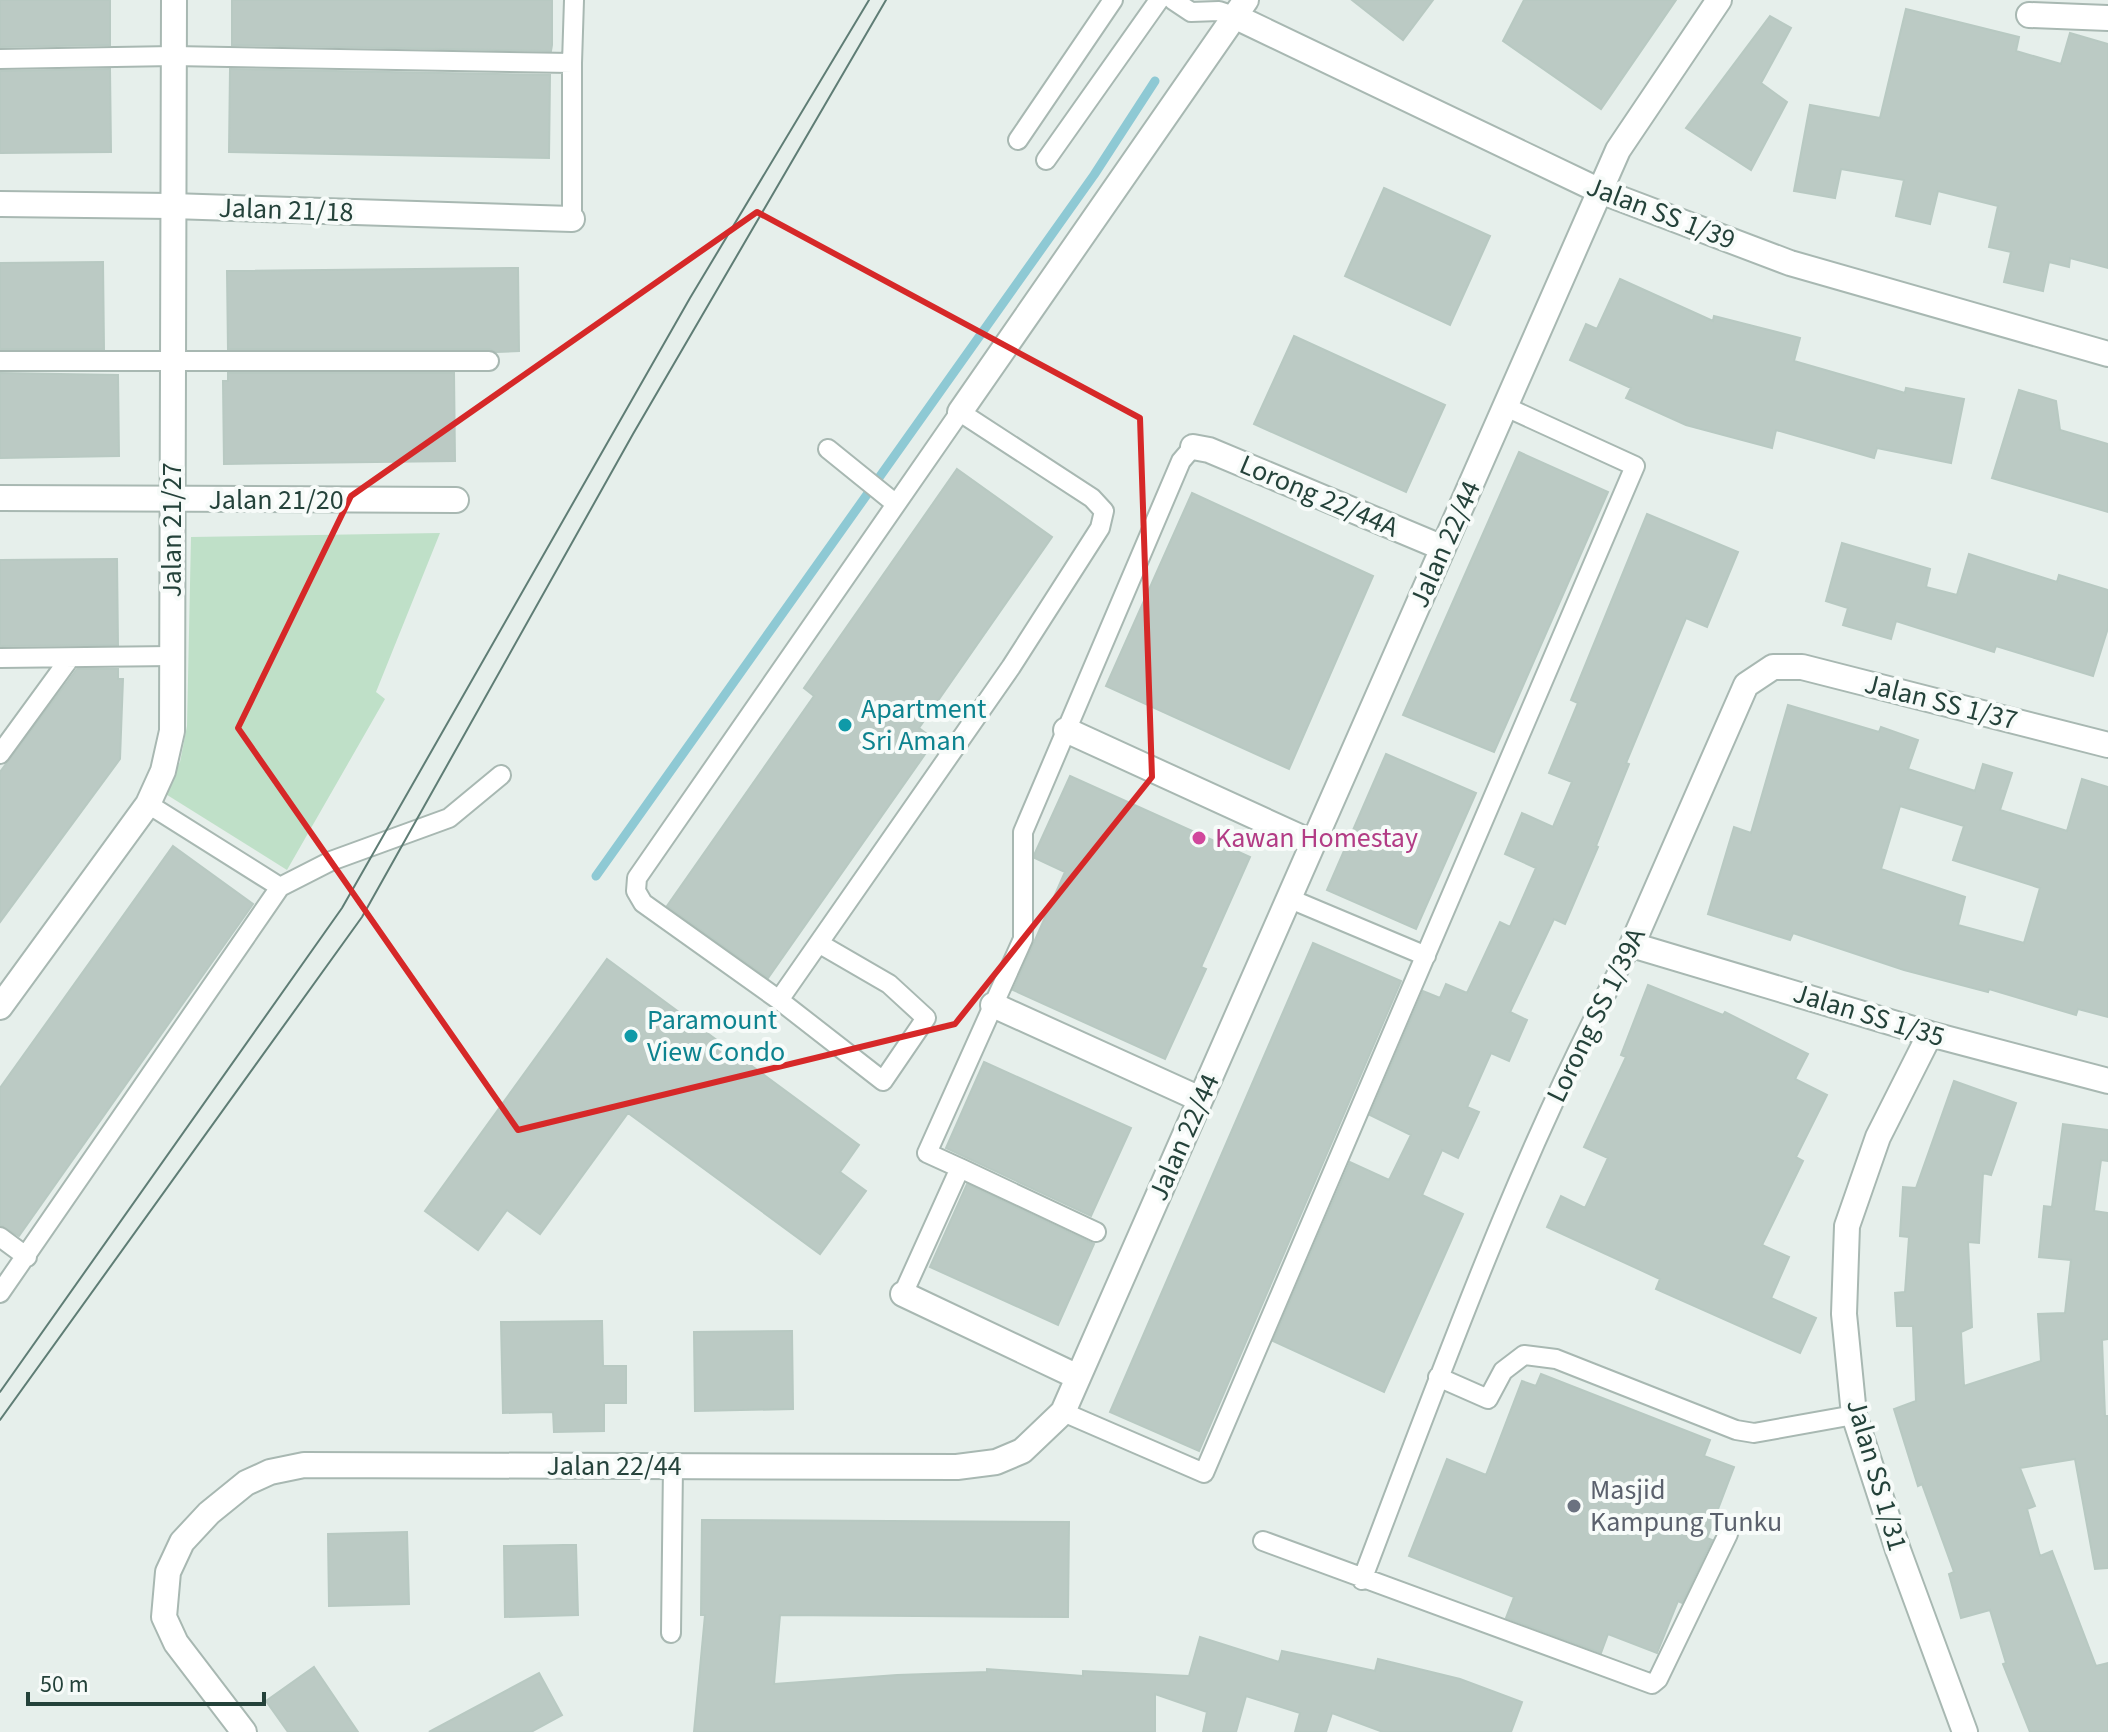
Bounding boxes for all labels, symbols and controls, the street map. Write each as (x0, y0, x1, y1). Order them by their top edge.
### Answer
street label: Jalan SS 1/39 (1581, 166, 1741, 260)
street label: Jalan 21/18 (218, 188, 354, 232)
street label: Lorong 22/44A (1234, 445, 1405, 548)
street label: Jalan 21/27 (152, 462, 192, 598)
street label: Jalan 22/44 (1399, 474, 1491, 614)
street label: Jalan 21/20 (208, 480, 344, 520)
street label: Jalan SS 1/37 (1860, 664, 2022, 740)
place label: Apartment Sri Aman (861, 689, 987, 761)
marker: Apartment Sri Aman (836, 716, 854, 734)
place label: Kawan Homestay (1215, 818, 1418, 858)
marker: Kawan Homestay (1190, 829, 1208, 847)
street label: Lorong SS 1/39A (1536, 920, 1656, 1109)
street label: Jalan SS 1/35 (1788, 973, 1950, 1057)
place label: Paramount View Condo (647, 1000, 785, 1072)
marker: Paramount View Condo (622, 1027, 640, 1045)
street label: Jalan 22/44 (1138, 1067, 1230, 1207)
street label: Jalan SS 1/31 (1836, 1394, 1918, 1556)
street label: Jalan 22/44 (546, 1446, 682, 1486)
place label: Masjid Kampung Tunku (1590, 1470, 1782, 1542)
marker: Masjid Kampung Tunku (1565, 1497, 1583, 1515)
scale bar (28, 1656, 264, 1706)
text: 50 m (40, 1667, 89, 1702)

